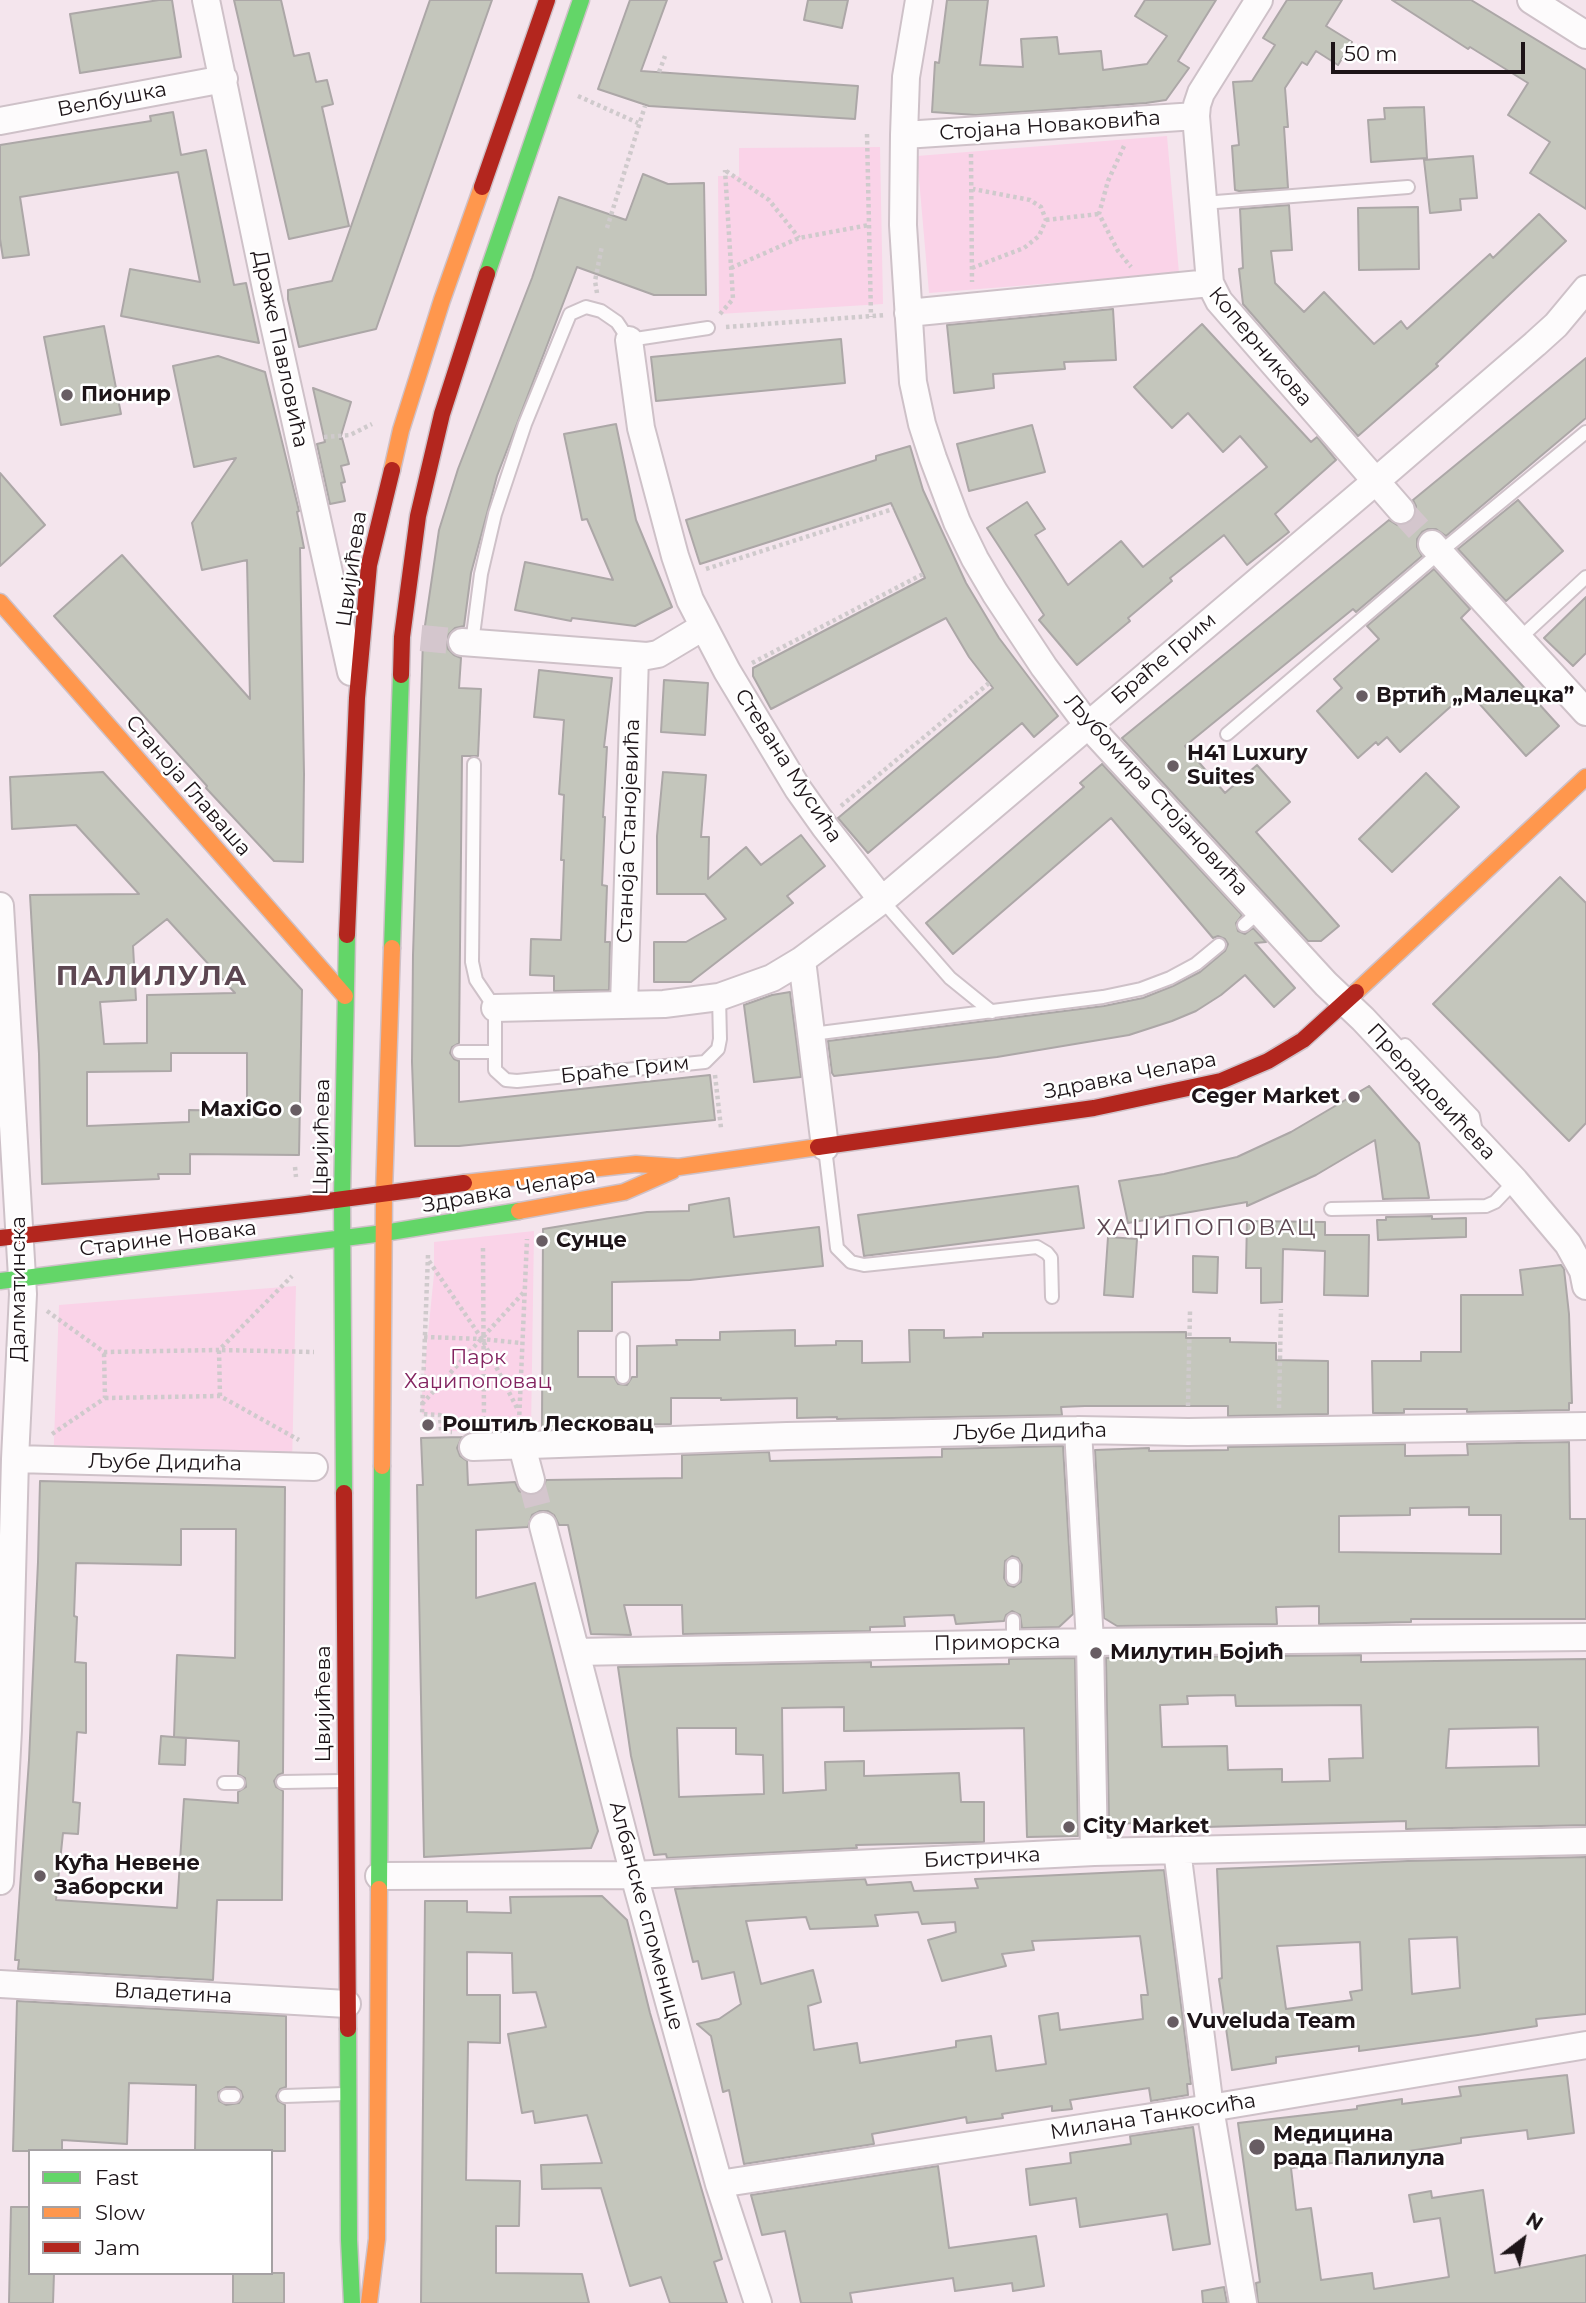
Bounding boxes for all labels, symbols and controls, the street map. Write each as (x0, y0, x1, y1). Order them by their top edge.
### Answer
scale bar (1334, 28, 1528, 72)
text: 50 m (1344, 41, 1398, 66)
street label: Велбушка (55, 77, 169, 123)
street label: Стојана Новаковића (939, 106, 1161, 146)
street label: Драже Павловића (247, 248, 313, 450)
street label: Коперникова (1203, 282, 1317, 412)
place label: Пионир (81, 382, 171, 408)
marker: Пионир (59, 387, 75, 403)
street label: Цвијићева (331, 509, 373, 629)
street label: Браће Грим (1106, 608, 1222, 710)
place label: Вртић „Малецка” (1376, 683, 1574, 709)
street label: Стевана Мусића (729, 684, 847, 848)
marker: Вртић „Малецка” (1354, 688, 1370, 704)
street label: Љубомира Стојановића (1059, 689, 1253, 901)
street label: Станоја Главаша (120, 710, 256, 862)
street label: Станоја Станојевића (612, 718, 646, 944)
place label: H41 Luxury Suites (1187, 741, 1307, 791)
marker: H41 Luxury Suites (1165, 758, 1181, 774)
district label: ПАЛИЛУЛА (57, 960, 247, 994)
street label: Прерадовићева (1361, 1018, 1501, 1166)
street label: Здравка Челара (1041, 1047, 1219, 1105)
street label: Браће Грим (559, 1051, 691, 1089)
street label: Цвијићева (308, 1078, 336, 1196)
place label: Ceger Market (1191, 1084, 1340, 1110)
marker: Ceger Market (1346, 1089, 1362, 1105)
place label: MaxiGo (200, 1097, 282, 1123)
marker: MaxiGo (288, 1102, 304, 1118)
street label: Здравка Челара (420, 1163, 598, 1219)
district label: ХАЏИПОПОВАЦ (1098, 1214, 1316, 1242)
street label: Далматинска (6, 1216, 32, 1362)
street label: Старине Новака (78, 1216, 258, 1262)
place label: Сунце (556, 1228, 627, 1254)
marker: Сунце (534, 1233, 550, 1249)
park label: Парк Хаџипоповац (404, 1345, 552, 1395)
place label: Роштиљ Лесковац (442, 1412, 654, 1438)
marker: Роштиљ Лесковац (420, 1417, 436, 1433)
street label: Љубе Дидића (953, 1418, 1107, 1446)
street label: Љубе Дидића (88, 1449, 242, 1477)
street label: Приморска (933, 1629, 1061, 1657)
place label: Милутин Бојић (1110, 1640, 1284, 1666)
marker: Милутин Бојић (1088, 1645, 1104, 1661)
street label: Цвијићева (311, 1646, 337, 1762)
street label: Албанске споменице (603, 1799, 689, 2033)
place label: City Market (1083, 1814, 1209, 1840)
marker: City Market (1061, 1819, 1077, 1835)
street label: Бистричка (923, 1842, 1041, 1874)
place label: Кућа Невене Заборски (54, 1851, 200, 1901)
marker: Кућа Невене Заборски (32, 1868, 48, 1884)
street label: Владетина (113, 1978, 233, 2010)
place label: Vuveluda Team (1187, 2009, 1356, 2035)
marker: Vuveluda Team (1165, 2014, 1181, 2030)
street label: Милана Танкосића (1048, 2088, 1258, 2146)
place label: Медицина рада Палилула (1273, 2122, 1445, 2172)
marker: Медицина рада Палилула (1247, 2137, 1267, 2157)
legend (28, 2149, 273, 2275)
text: Fast (95, 2165, 139, 2190)
text: Slow (95, 2200, 145, 2225)
north arrow (1488, 2205, 1558, 2275)
text: N (1522, 2208, 1547, 2236)
text: Jam (95, 2235, 140, 2260)

